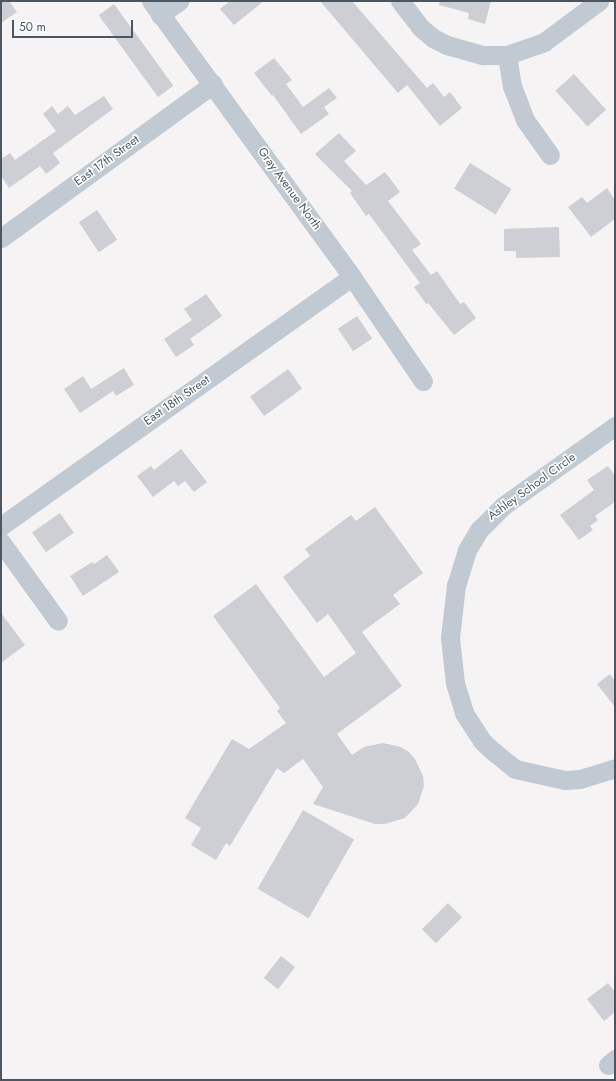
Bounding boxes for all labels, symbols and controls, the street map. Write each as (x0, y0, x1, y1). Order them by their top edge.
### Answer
scale bar (14, 12, 135, 38)
text: 50 m (19, 18, 46, 36)
street label: East 17th Street (72, 133, 142, 189)
street label: Gray Avenue North (254, 145, 324, 233)
street label: East 18th Street (141, 373, 213, 429)
street label: Ashley School Circle (485, 450, 579, 524)

